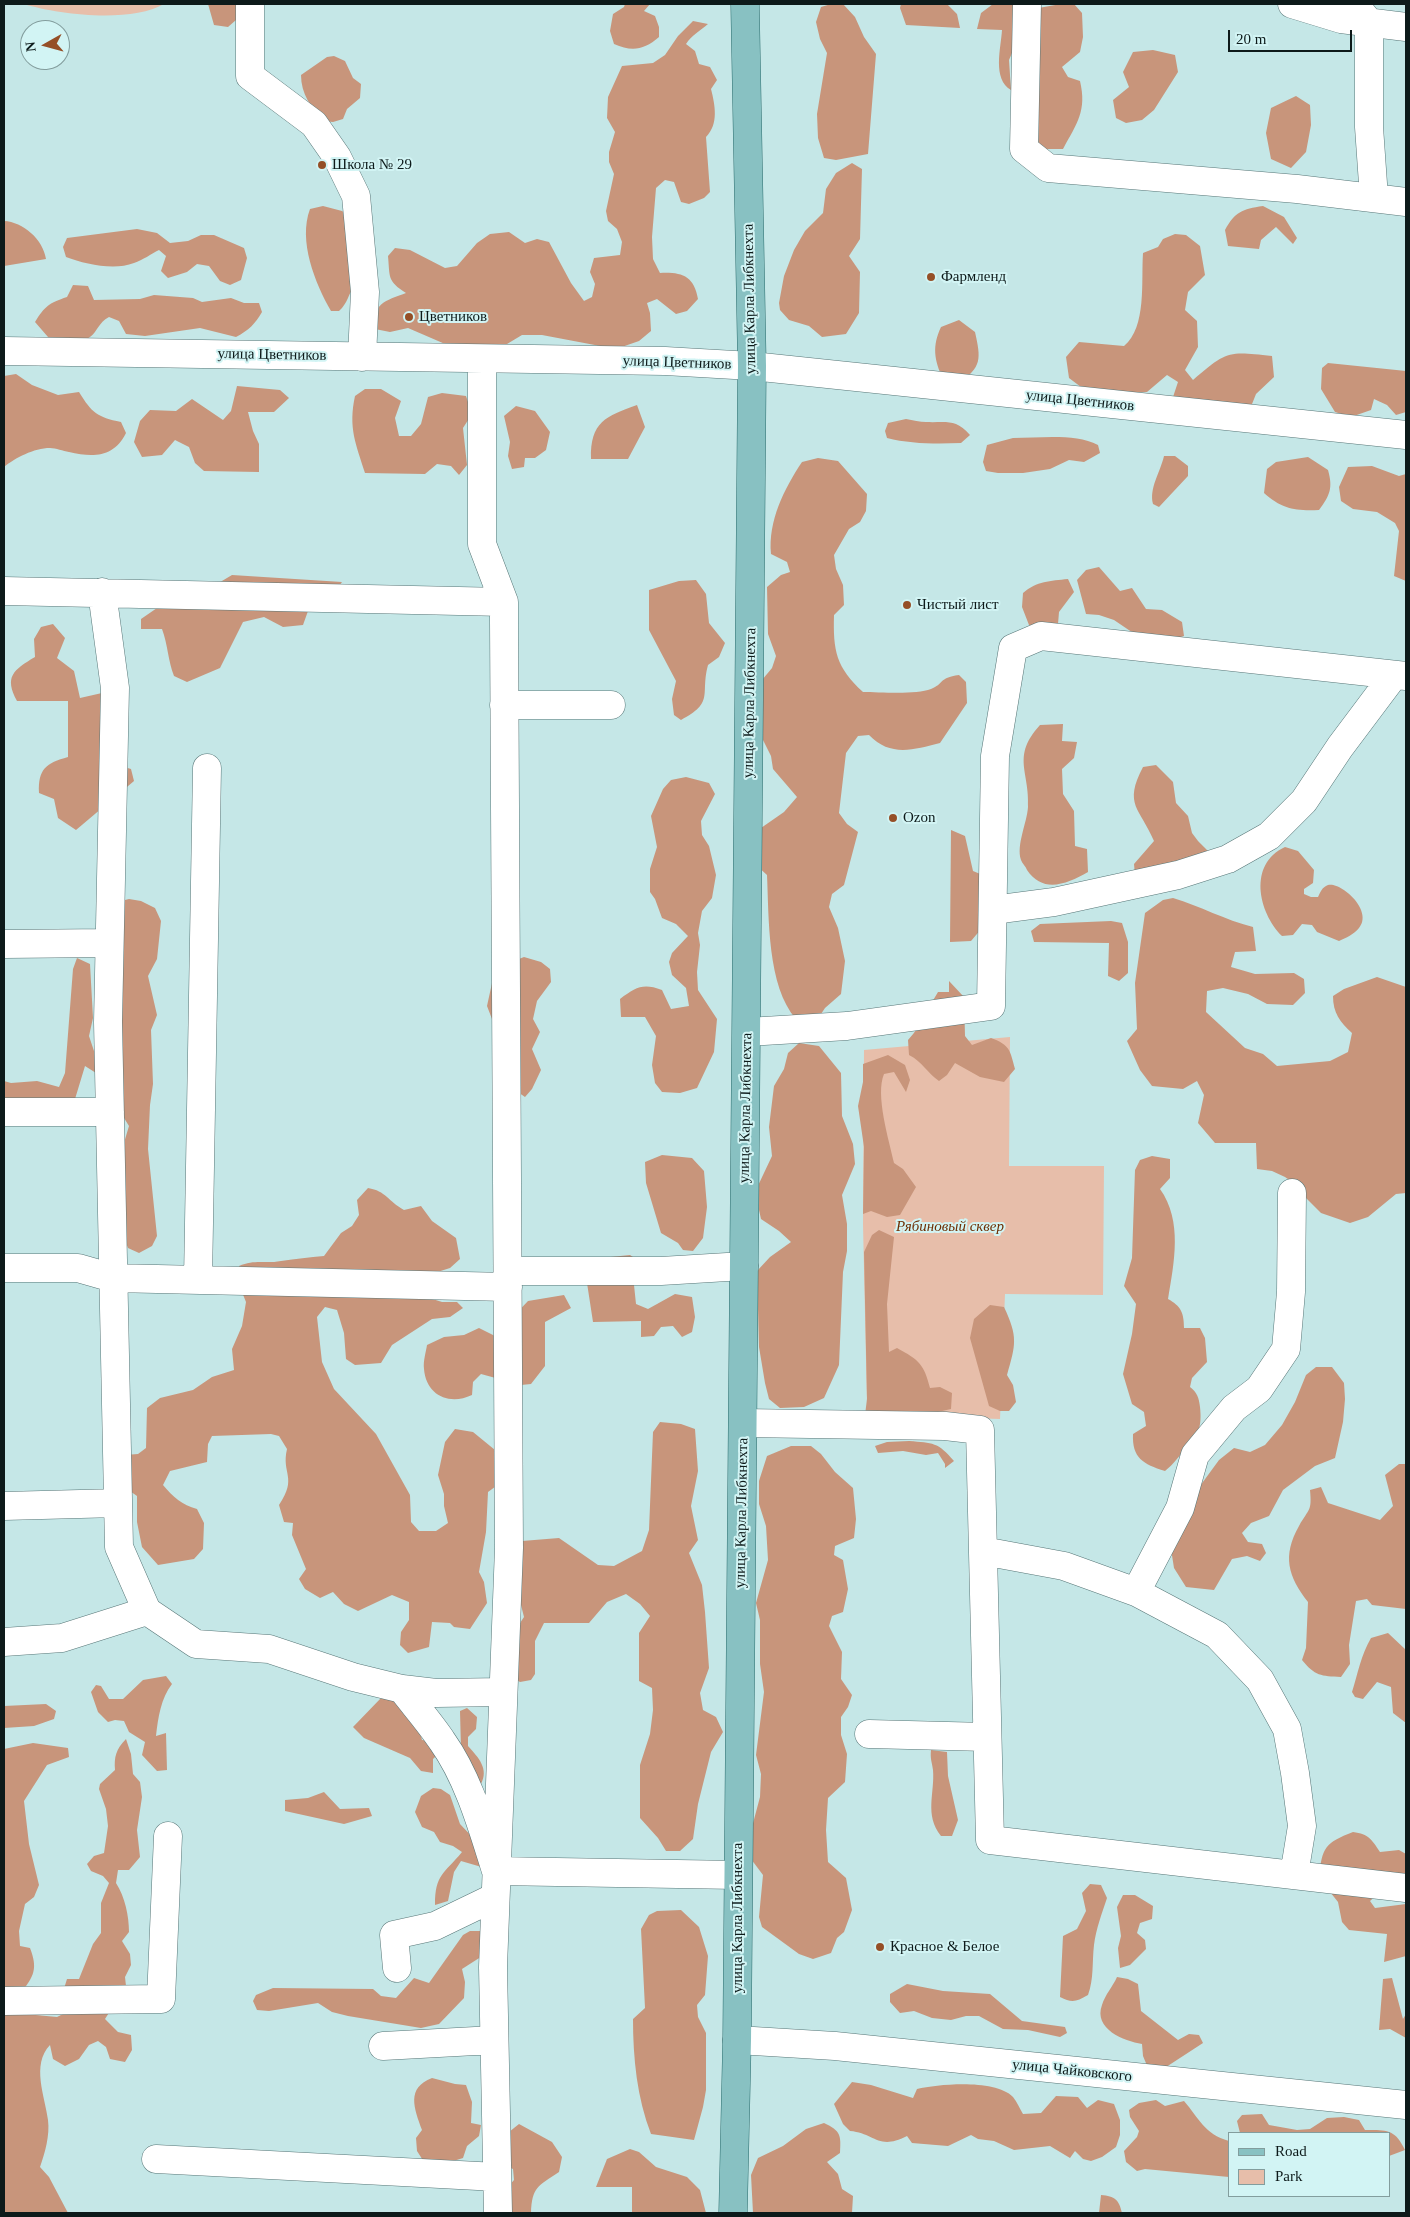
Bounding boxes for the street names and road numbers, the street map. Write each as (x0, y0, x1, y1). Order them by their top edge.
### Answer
street label: улица Карла Либкнехта (740, 224, 760, 374)
street label: улица Цветников (217, 345, 327, 365)
street label: улица Цветников (622, 352, 732, 374)
street label: улица Цветников (1025, 386, 1135, 416)
street label: улица Карла Либкнехта (740, 628, 760, 778)
street label: улица Карла Либкнехта (736, 1033, 756, 1183)
street label: улица Карла Либкнехта (732, 1438, 752, 1588)
street label: улица Карла Либкнехта (729, 1843, 747, 1993)
street label: улица Чайковского (1011, 2056, 1133, 2086)

